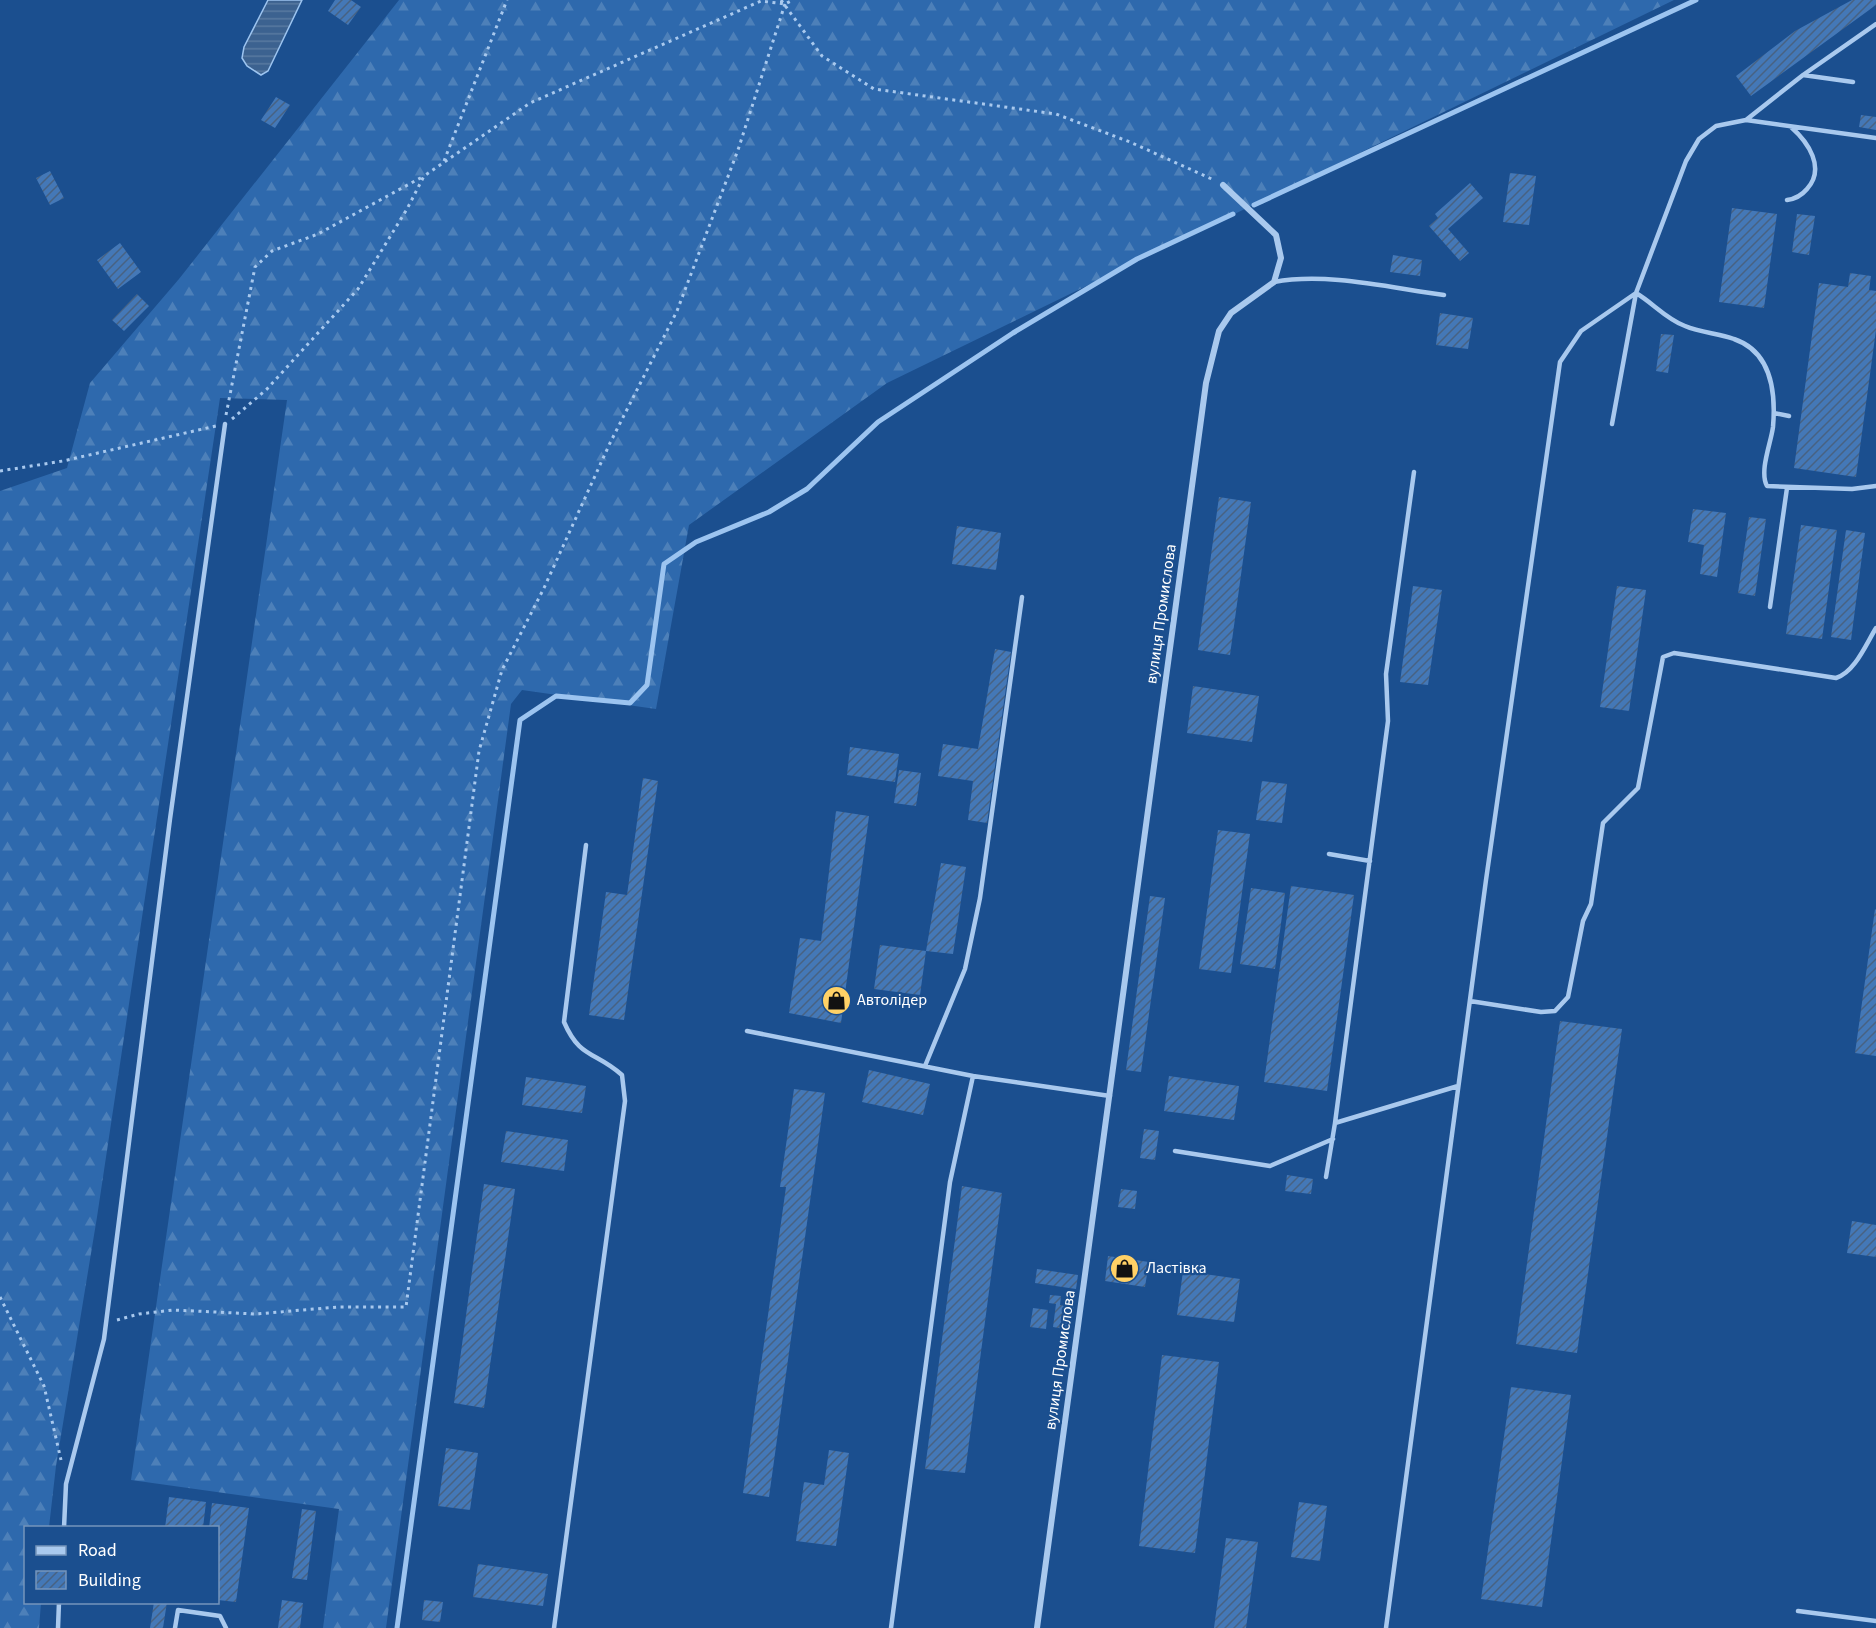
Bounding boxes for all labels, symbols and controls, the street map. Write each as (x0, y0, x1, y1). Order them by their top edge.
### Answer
street label: вулиця Промислова (1140, 543, 1182, 685)
shop icon: Автолідер (820, 984, 852, 1016)
place label: Автолідер (857, 989, 927, 1011)
shop icon: Ластівка (1109, 1252, 1141, 1284)
place label: Ластівка (1146, 1257, 1207, 1279)
street label: вулиця Промислова (1039, 1289, 1081, 1431)
legend (24, 1526, 219, 1604)
text: Road (78, 1538, 117, 1563)
text: Building (78, 1568, 141, 1593)

